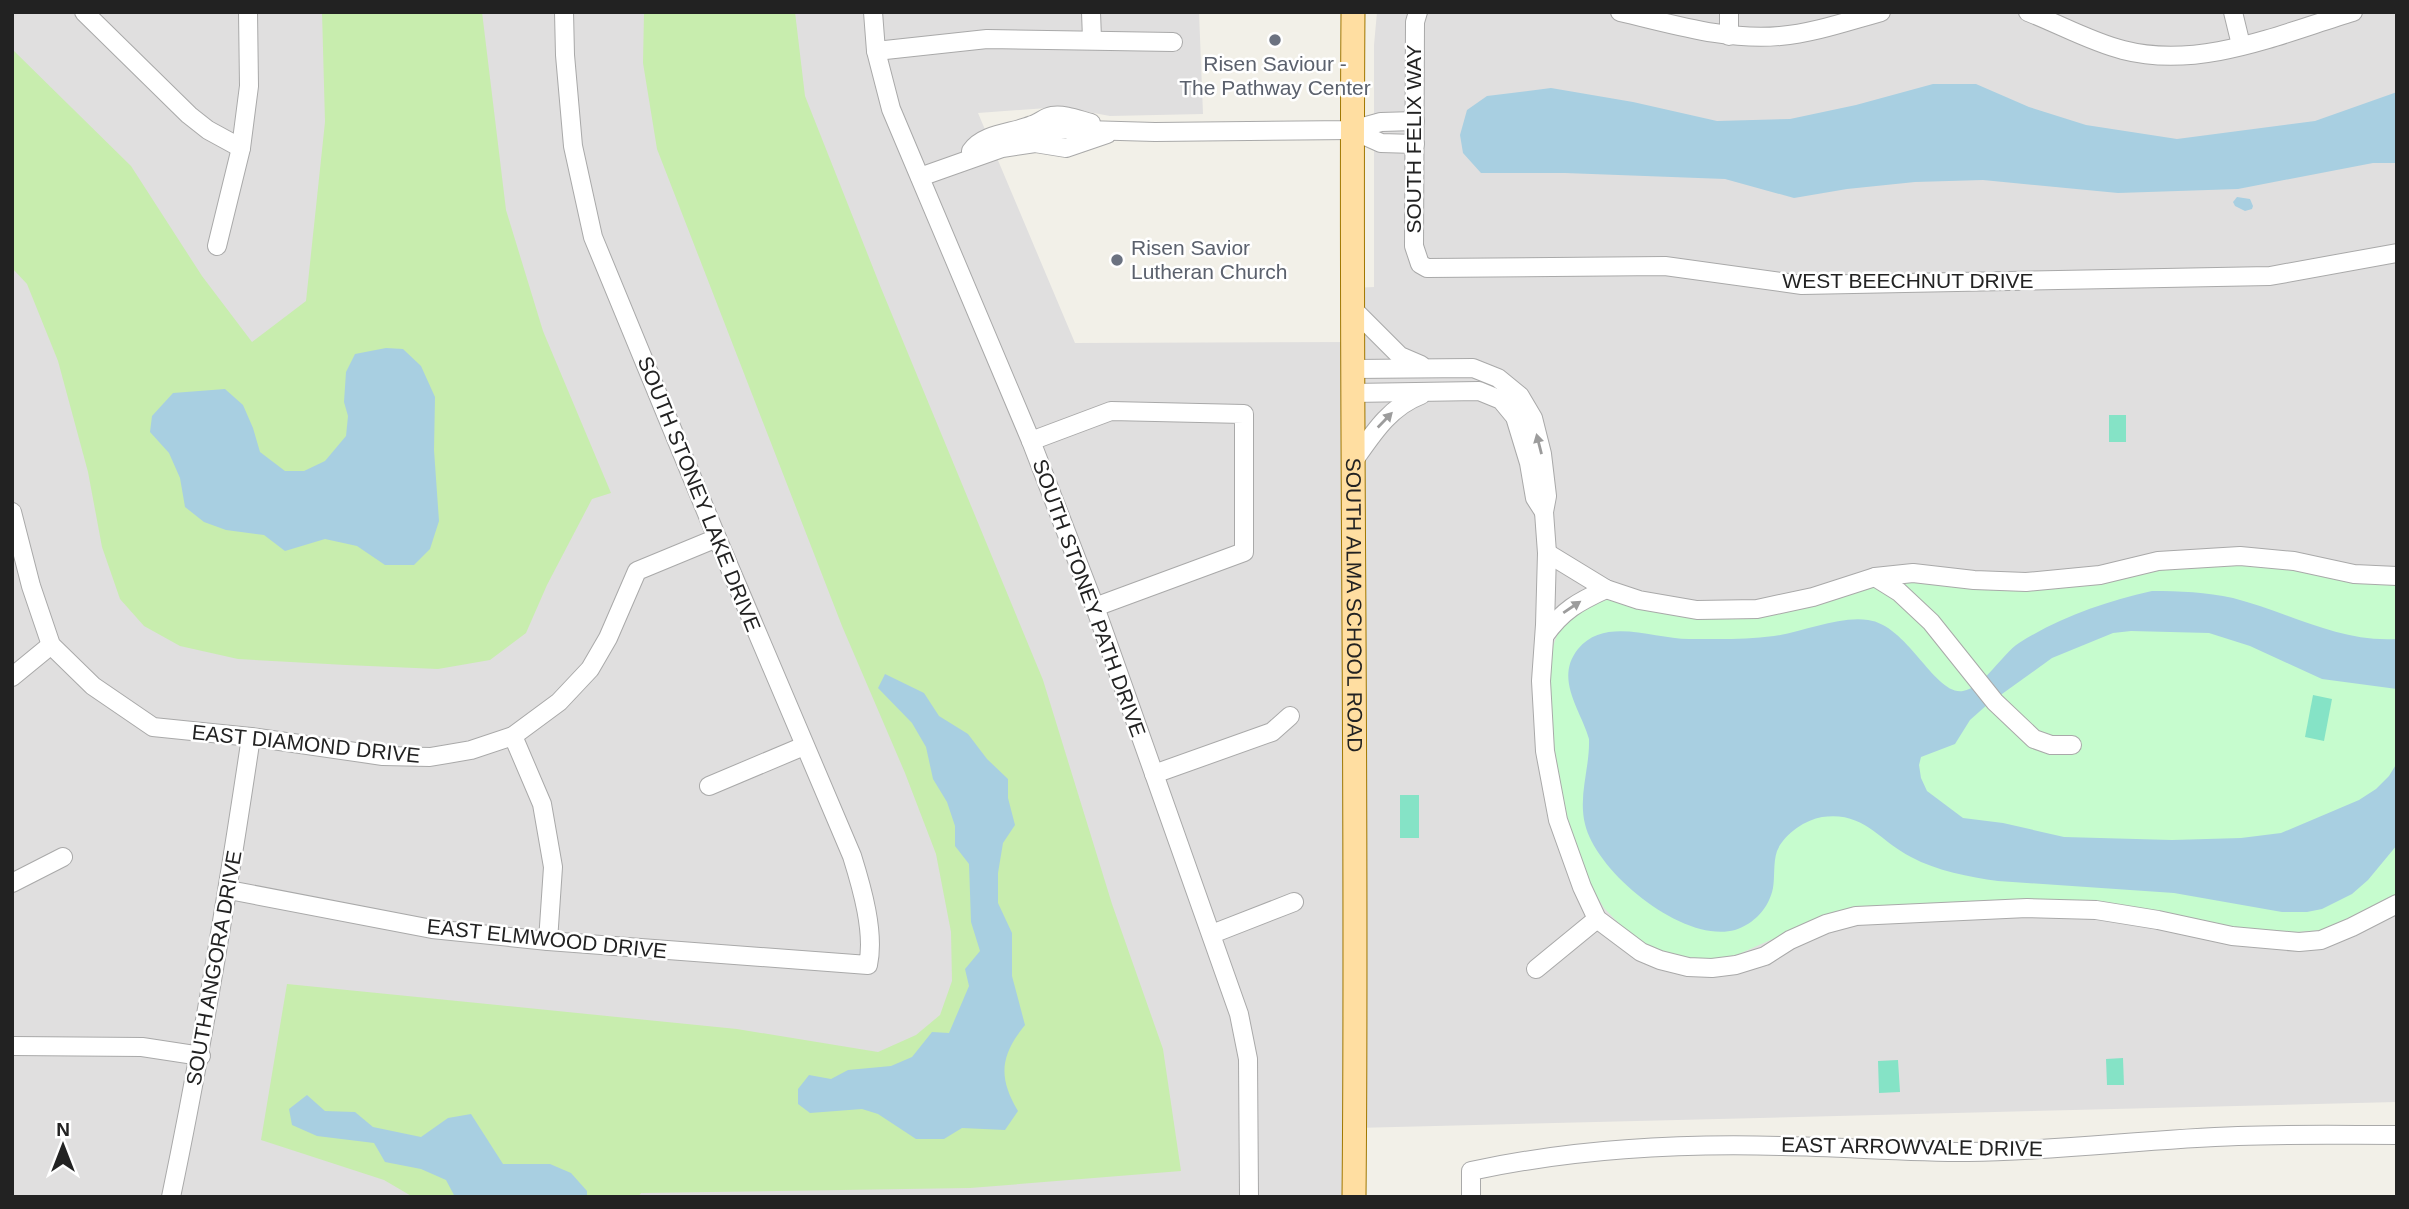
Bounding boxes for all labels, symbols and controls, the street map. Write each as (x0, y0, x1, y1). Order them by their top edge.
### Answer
marker: Risen Saviour - The Pathway Center (1267, 32, 1283, 48)
street label: SOUTH FELIX WAY (1402, 44, 1425, 234)
place label: Risen Saviour - The Pathway Center (1179, 52, 1371, 99)
place label: Risen Savior Lutheran Church (1131, 236, 1287, 283)
marker: Risen Savior Lutheran Church (1109, 252, 1125, 268)
street label: WEST BEECHNUT DRIVE (1782, 269, 2034, 292)
street label: SOUTH STONEY LAKE DRIVE (634, 353, 765, 635)
one-way arrow (1377, 412, 1393, 429)
one-way arrow (1533, 433, 1544, 455)
street label: SOUTH STONEY PATH DRIVE (1028, 456, 1150, 740)
street label: SOUTH ALMA SCHOOL ROAD (1342, 458, 1367, 752)
one-way arrow (1563, 600, 1581, 614)
street label: EAST DIAMOND DRIVE (191, 720, 421, 767)
street label: SOUTH ANGORA DRIVE (182, 849, 246, 1087)
street label: EAST ELMWOOD DRIVE (426, 914, 668, 963)
north arrow (28, 1111, 98, 1181)
text: N (56, 1119, 70, 1140)
street label: EAST ARROWVALE DRIVE (1781, 1133, 2043, 1160)

